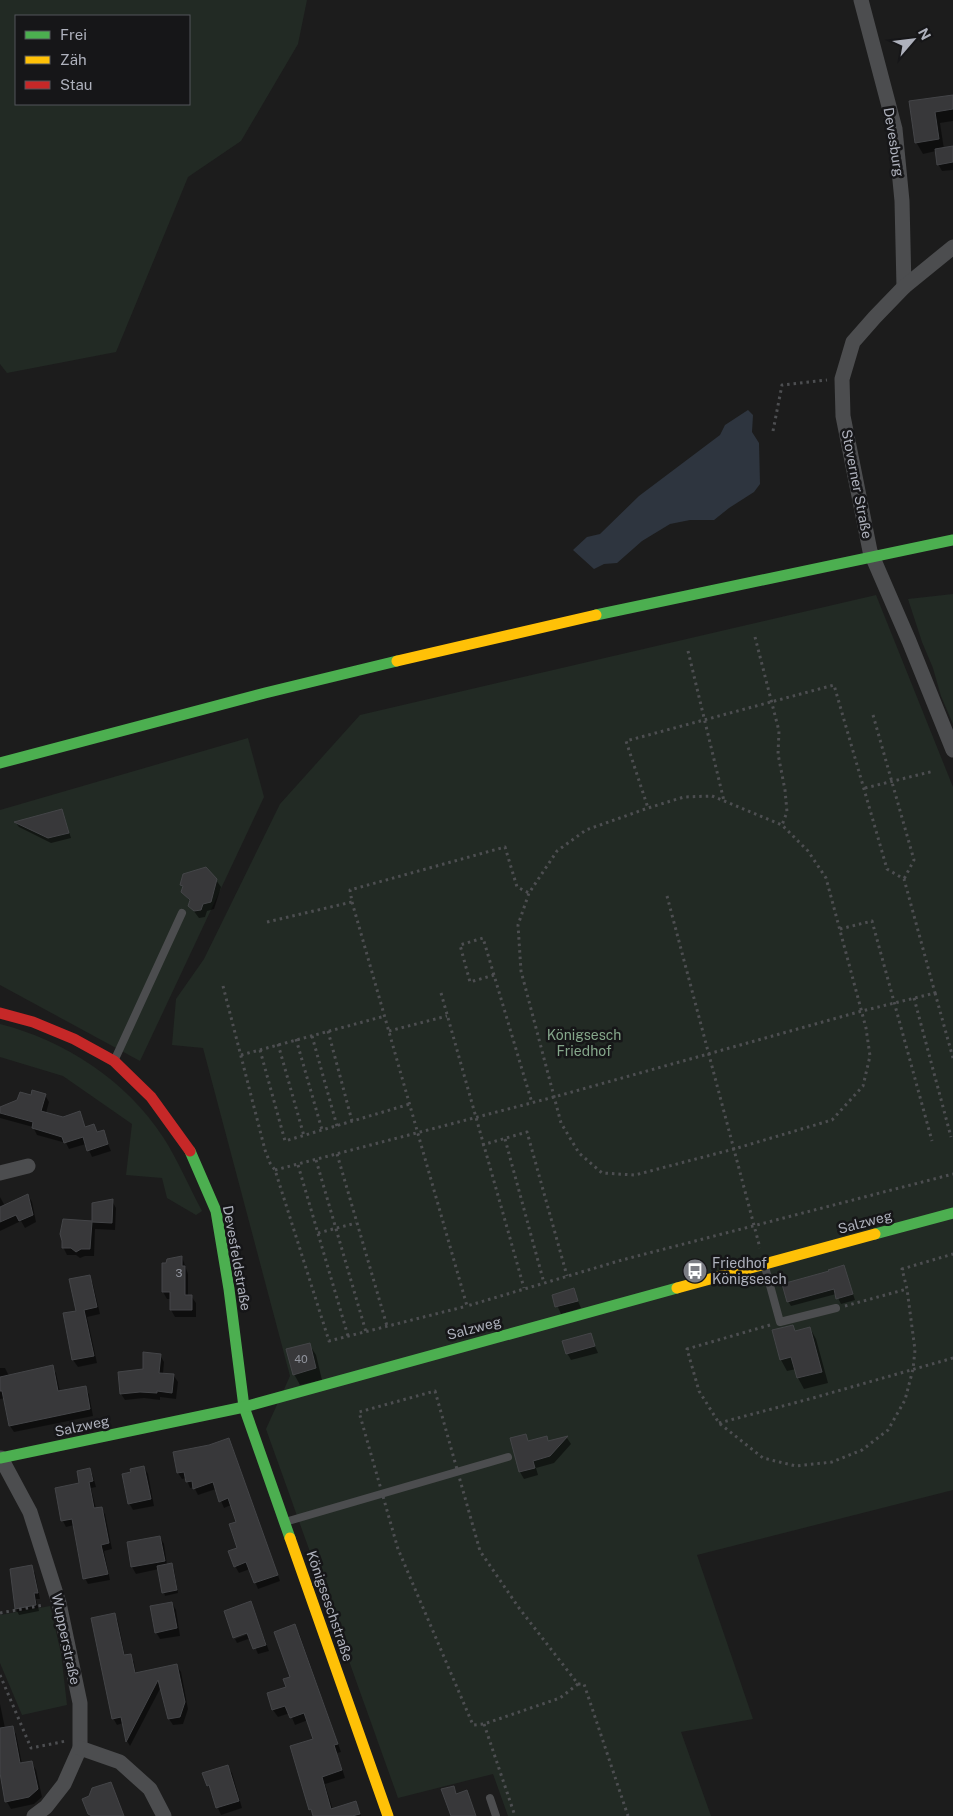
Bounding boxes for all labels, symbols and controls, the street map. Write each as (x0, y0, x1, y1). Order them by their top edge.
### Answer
legend (15, 15, 190, 105)
north arrow (888, 15, 938, 65)
text: N (915, 25, 934, 42)
text: Frei (60, 26, 87, 43)
text: Zäh (60, 51, 87, 68)
text: Stau (60, 76, 93, 93)
street label: Devesburg (881, 106, 907, 178)
street label: Stoverner Straße (839, 428, 875, 540)
park label: Königsesch Friedhof (547, 1027, 621, 1059)
street label: Devesfeldstraße (220, 1204, 254, 1312)
street label: Salzweg (836, 1207, 894, 1237)
place label: Friedhof Königsesch (712, 1255, 787, 1287)
bus stop icon: Friedhof Königsesch (682, 1258, 708, 1284)
house number: 3 (176, 1267, 183, 1279)
street label: Salzweg (445, 1313, 503, 1343)
house number: 40 (294, 1353, 308, 1365)
street label: Salzweg (53, 1412, 111, 1440)
street label: Königseschstraße (304, 1548, 356, 1664)
street label: Wupperstraße (48, 1592, 84, 1686)

